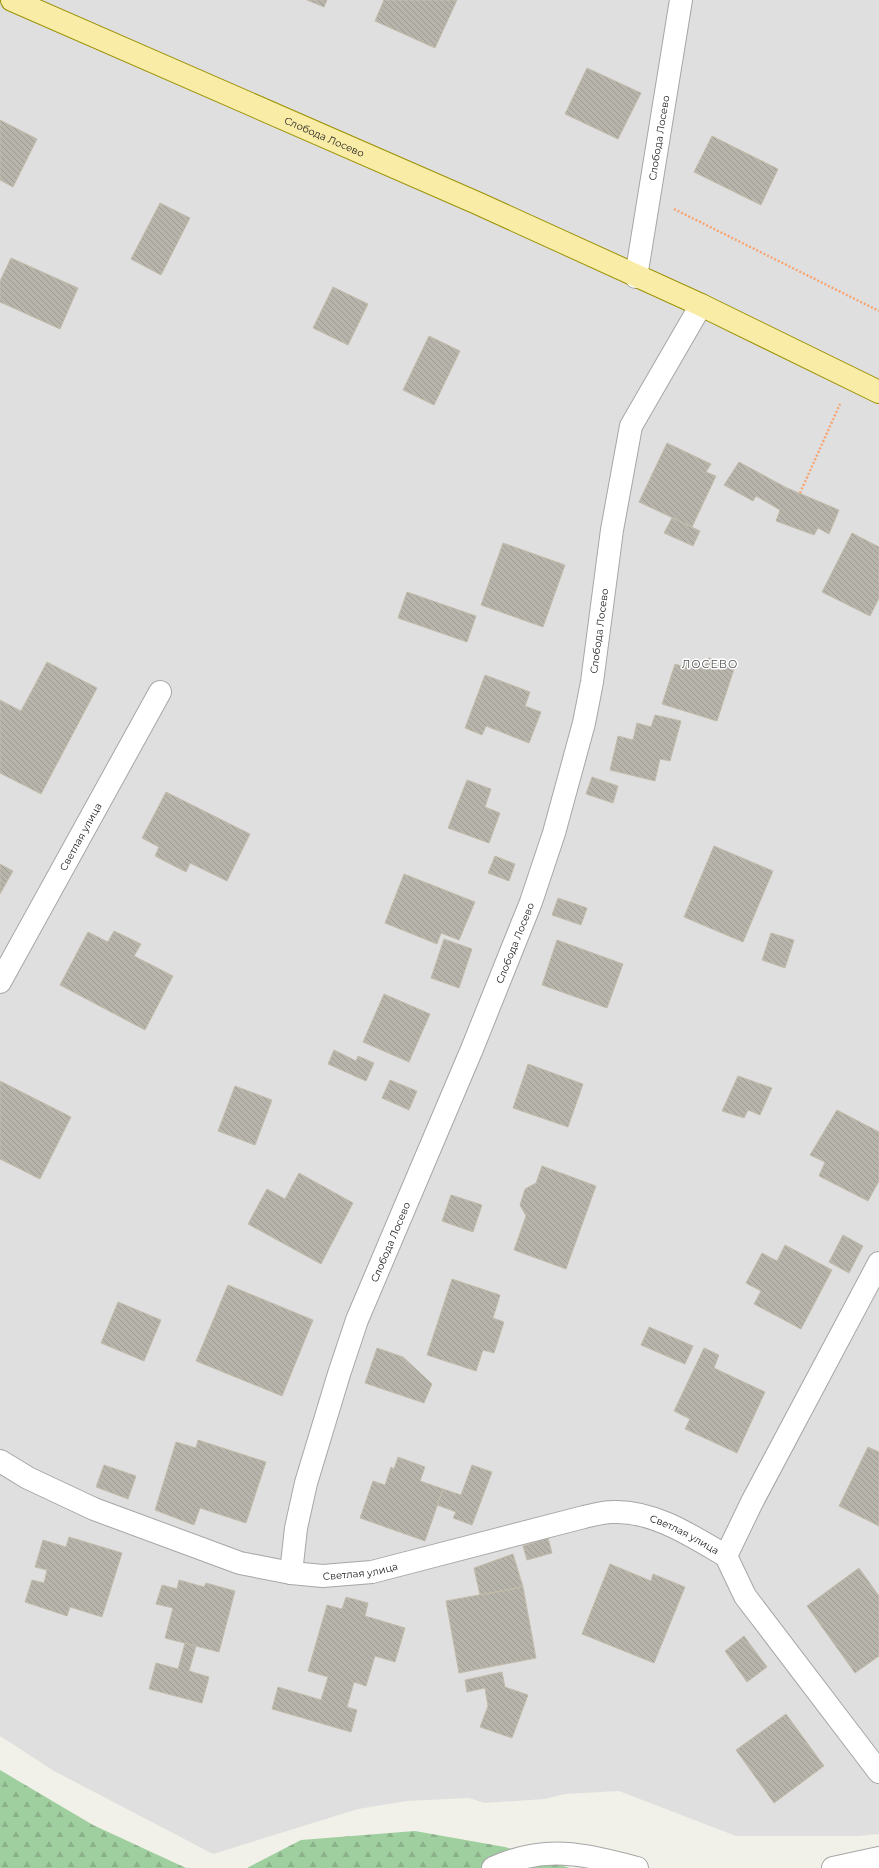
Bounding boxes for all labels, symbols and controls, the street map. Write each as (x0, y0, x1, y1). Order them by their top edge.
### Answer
street label: Слобода Лосево (646, 94, 672, 181)
street label: Слобода Лосево (282, 114, 366, 160)
street label: Слобода Лосево (587, 588, 611, 674)
district label: ЛОСЕВО (682, 657, 738, 671)
street label: Светлая улица (57, 801, 105, 873)
street label: Слобода Лосево (493, 901, 537, 985)
street label: Слобода Лосево (368, 1200, 413, 1284)
street label: Светлая улица (648, 1512, 721, 1557)
street label: Светлая улица (322, 1560, 399, 1583)

